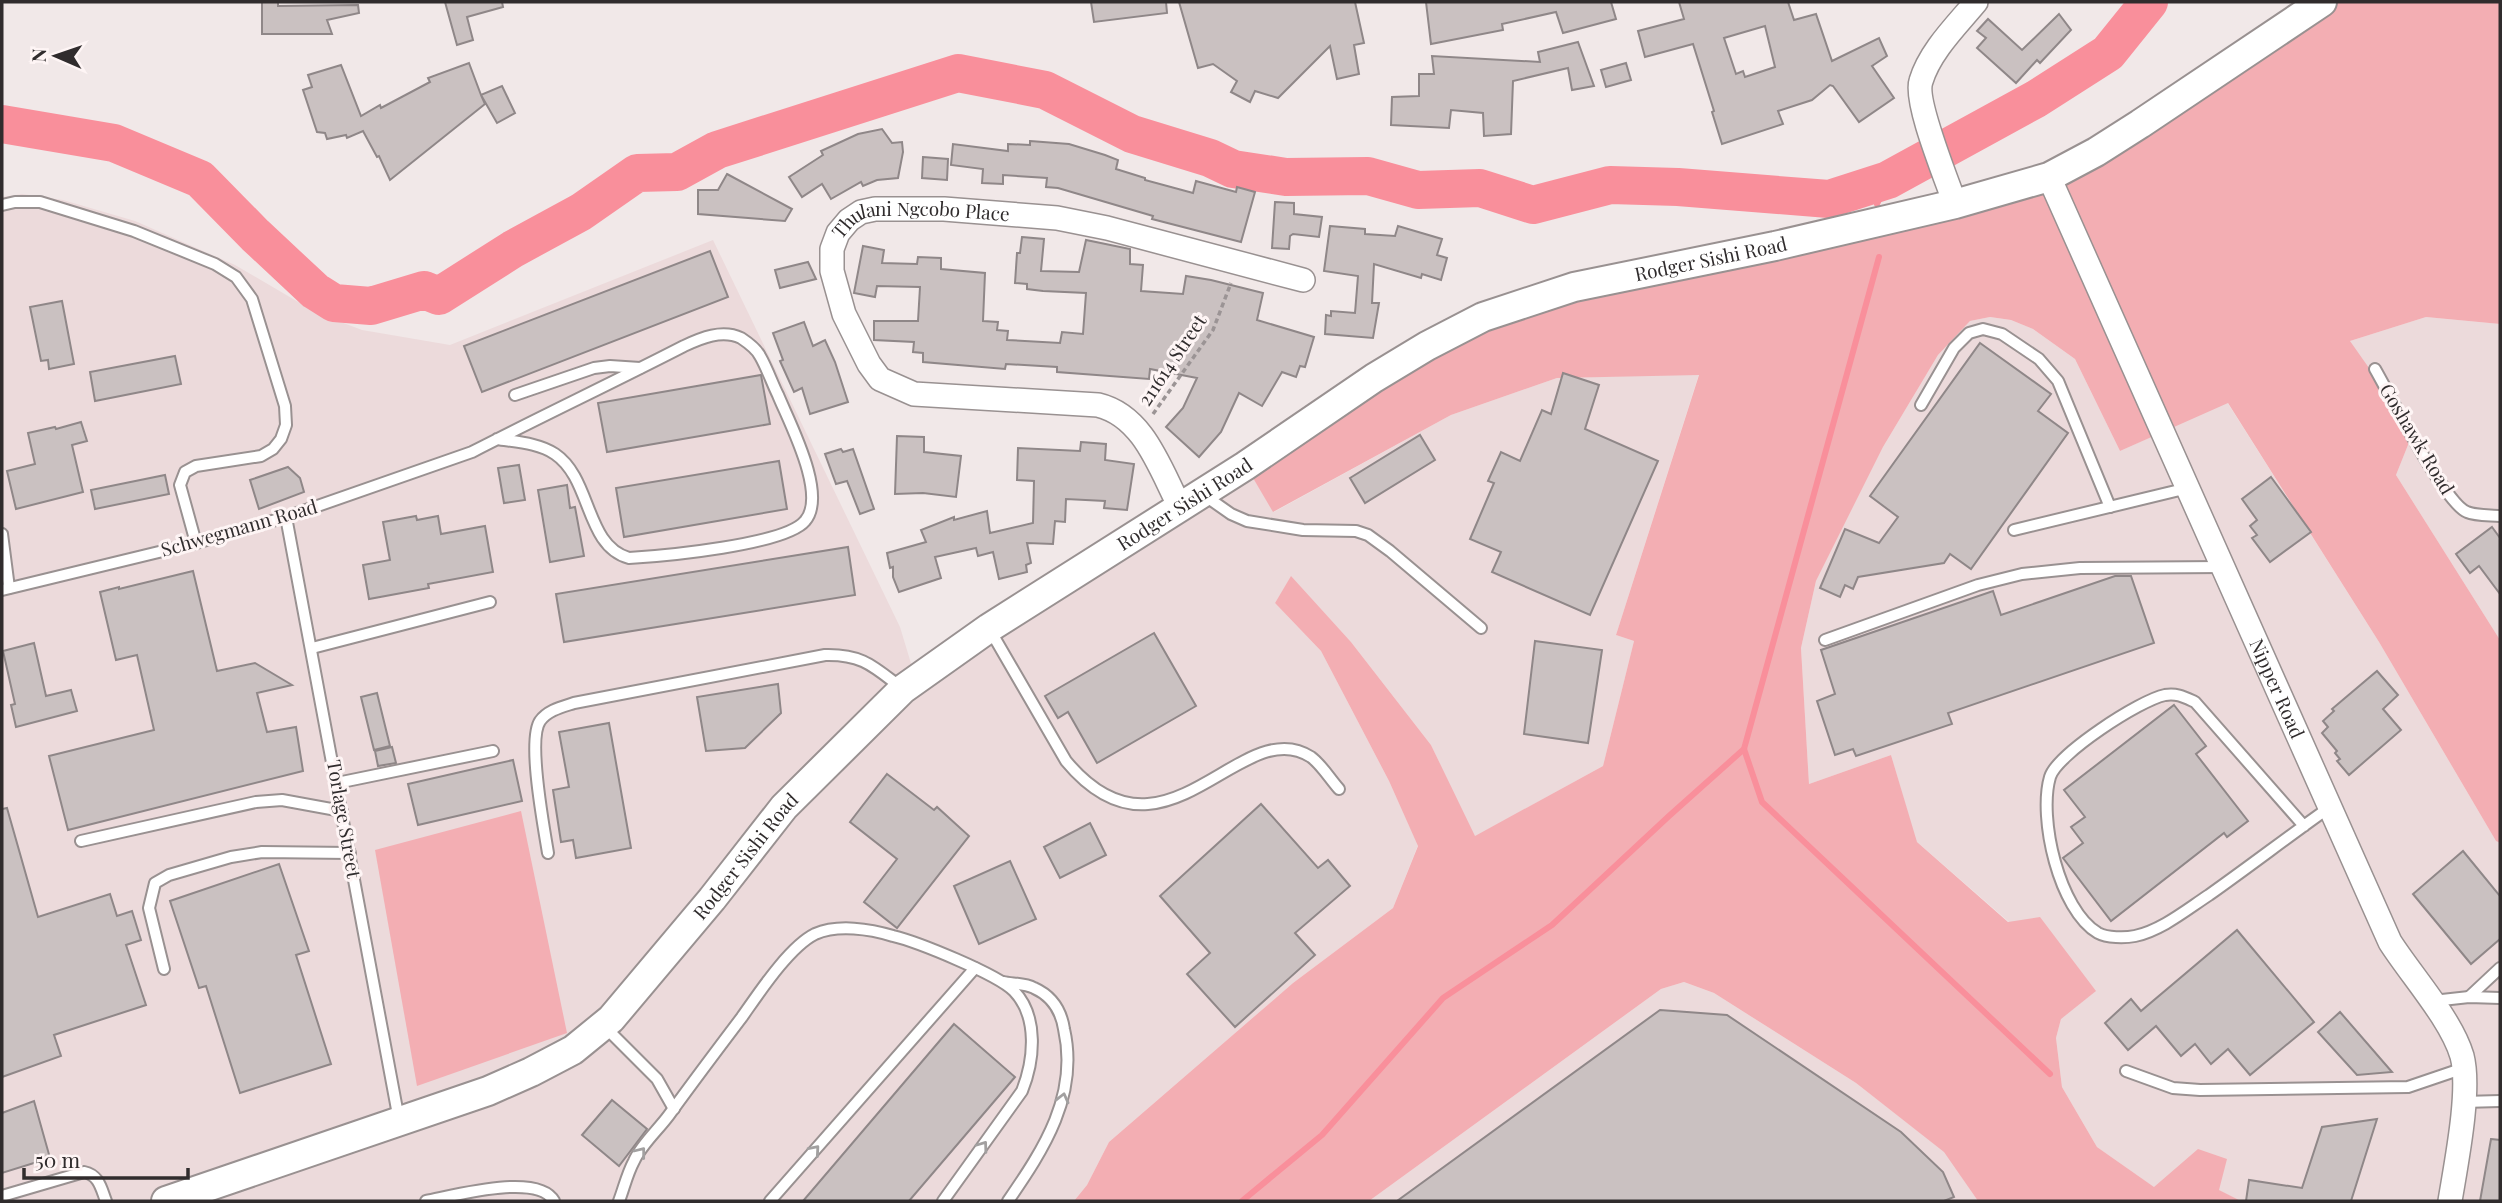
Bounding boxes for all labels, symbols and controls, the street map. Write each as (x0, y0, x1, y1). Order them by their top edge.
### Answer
north arrow (21, 21, 91, 91)
text: N (25, 48, 51, 63)
street label: Thulani Ngcobo Place (825, 195, 1011, 243)
street label: Rodger Sishi Road (1632, 230, 1790, 286)
street label: 211614 Street (1131, 308, 1211, 410)
street label: Goshawk Road (2374, 378, 2461, 499)
street label: Rodger Sishi Road (1112, 451, 1257, 556)
street label: Schwegmann Road (157, 492, 320, 562)
street label: Nipper Road (2244, 634, 2311, 742)
street label: Torlage Street (322, 758, 368, 880)
street label: Rodger Sishi Road (686, 786, 803, 924)
one-way arrow (1055, 1093, 1069, 1105)
scale bar (24, 1136, 189, 1180)
one-way arrow (975, 1141, 987, 1154)
text: 50 m (35, 1145, 81, 1173)
one-way arrow (807, 1145, 819, 1158)
one-way arrow (632, 1147, 645, 1160)

